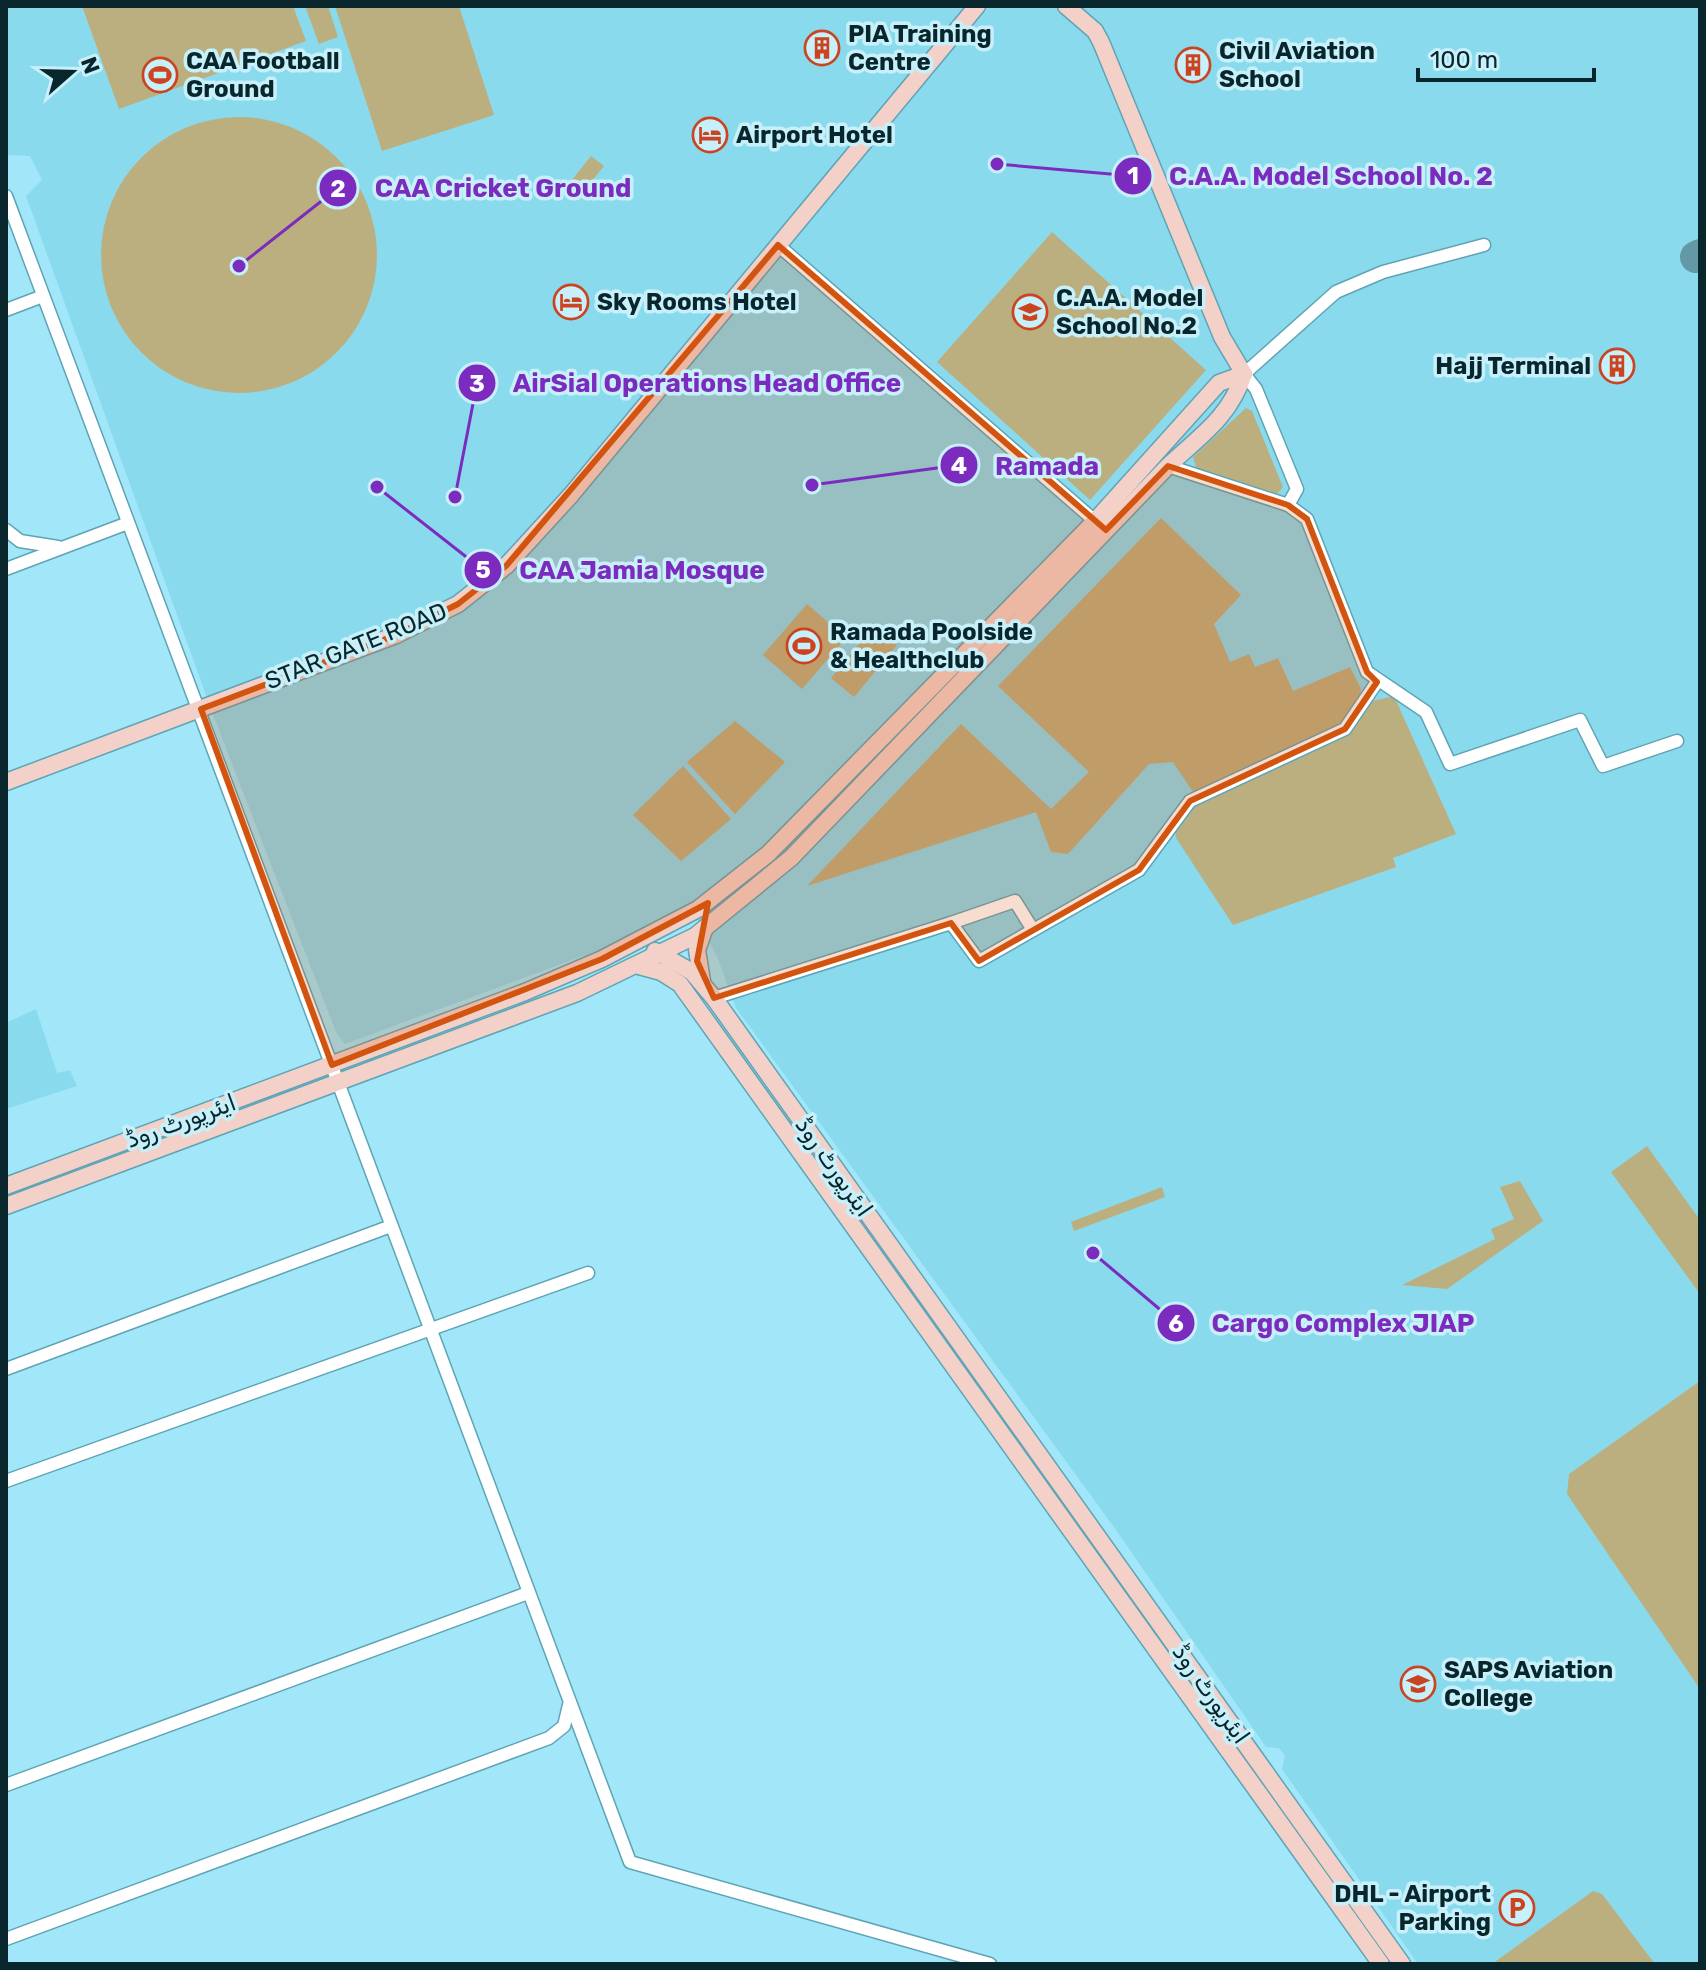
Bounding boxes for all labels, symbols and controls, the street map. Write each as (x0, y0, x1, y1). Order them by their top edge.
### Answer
place label: PIA Training Centre (848, 20, 992, 76)
building icon: PIA Training Centre (803, 29, 841, 67)
north arrow (32, 32, 112, 112)
scale bar (1418, 32, 1594, 82)
place label: Civil Aviation School (1219, 37, 1375, 93)
building icon: Civil Aviation School (1174, 46, 1212, 84)
text: 100 m (1430, 46, 1498, 74)
place label: CAA Football Ground (186, 47, 340, 103)
text: N (75, 53, 106, 77)
sports icon: CAA Football Ground (141, 56, 179, 94)
hotel icon: Airport Hotel (691, 116, 729, 154)
place label: Airport Hotel (736, 121, 893, 149)
callout: C.A.A. Model School No. 2 (1113, 151, 1509, 201)
text: C.A.A. Model School No. 2 (1169, 161, 1493, 192)
text: 1 (1127, 162, 1139, 190)
callout: CAA Cricket Ground (318, 163, 647, 213)
text: CAA Cricket Ground (375, 173, 631, 204)
text: 2 (330, 175, 346, 203)
hotel icon: Sky Rooms Hotel (552, 283, 590, 321)
place label: C.A.A. Model School No.2 (1056, 284, 1203, 340)
place label: Sky Rooms Hotel (597, 288, 797, 316)
school or university icon: C.A.A. Model School No.2 (1011, 293, 1049, 331)
building icon: Hajj Terminal (1598, 347, 1636, 385)
place label: Hajj Terminal (1435, 352, 1591, 380)
callout: AirSial Operations Head Office (457, 358, 917, 408)
text: AirSial Operations Head Office (513, 368, 901, 399)
text: 3 (469, 370, 485, 398)
callout: Ramada (939, 440, 1116, 490)
text: Ramada (995, 451, 1099, 482)
text: 4 (951, 452, 967, 480)
callout: CAA Jamia Mosque (463, 545, 781, 595)
text: CAA Jamia Mosque (519, 555, 765, 586)
text: 5 (475, 556, 491, 584)
street label: STAR GATE ROAD (261, 597, 451, 695)
place label: Ramada Poolside & Healthclub (830, 618, 1033, 674)
sports icon: Ramada Poolside & Healthclub (785, 627, 823, 665)
street label: ایئرپورٹ روڈ (122, 1088, 240, 1156)
street label: ایئرپورٹ روڈ (788, 1112, 878, 1223)
callout: Cargo Complex JIAP (1156, 1298, 1491, 1348)
text: Cargo Complex JIAP (1212, 1308, 1474, 1339)
text: 6 (1168, 1310, 1184, 1338)
street label: ایئرپورٹ روڈ (1165, 1639, 1255, 1750)
place label: SAPS Aviation College (1444, 1656, 1613, 1712)
school or university icon: SAPS Aviation College (1399, 1665, 1437, 1703)
place label: DHL - Airport Parking (1334, 1880, 1491, 1936)
parking icon: DHL - Airport Parking (1498, 1889, 1536, 1927)

